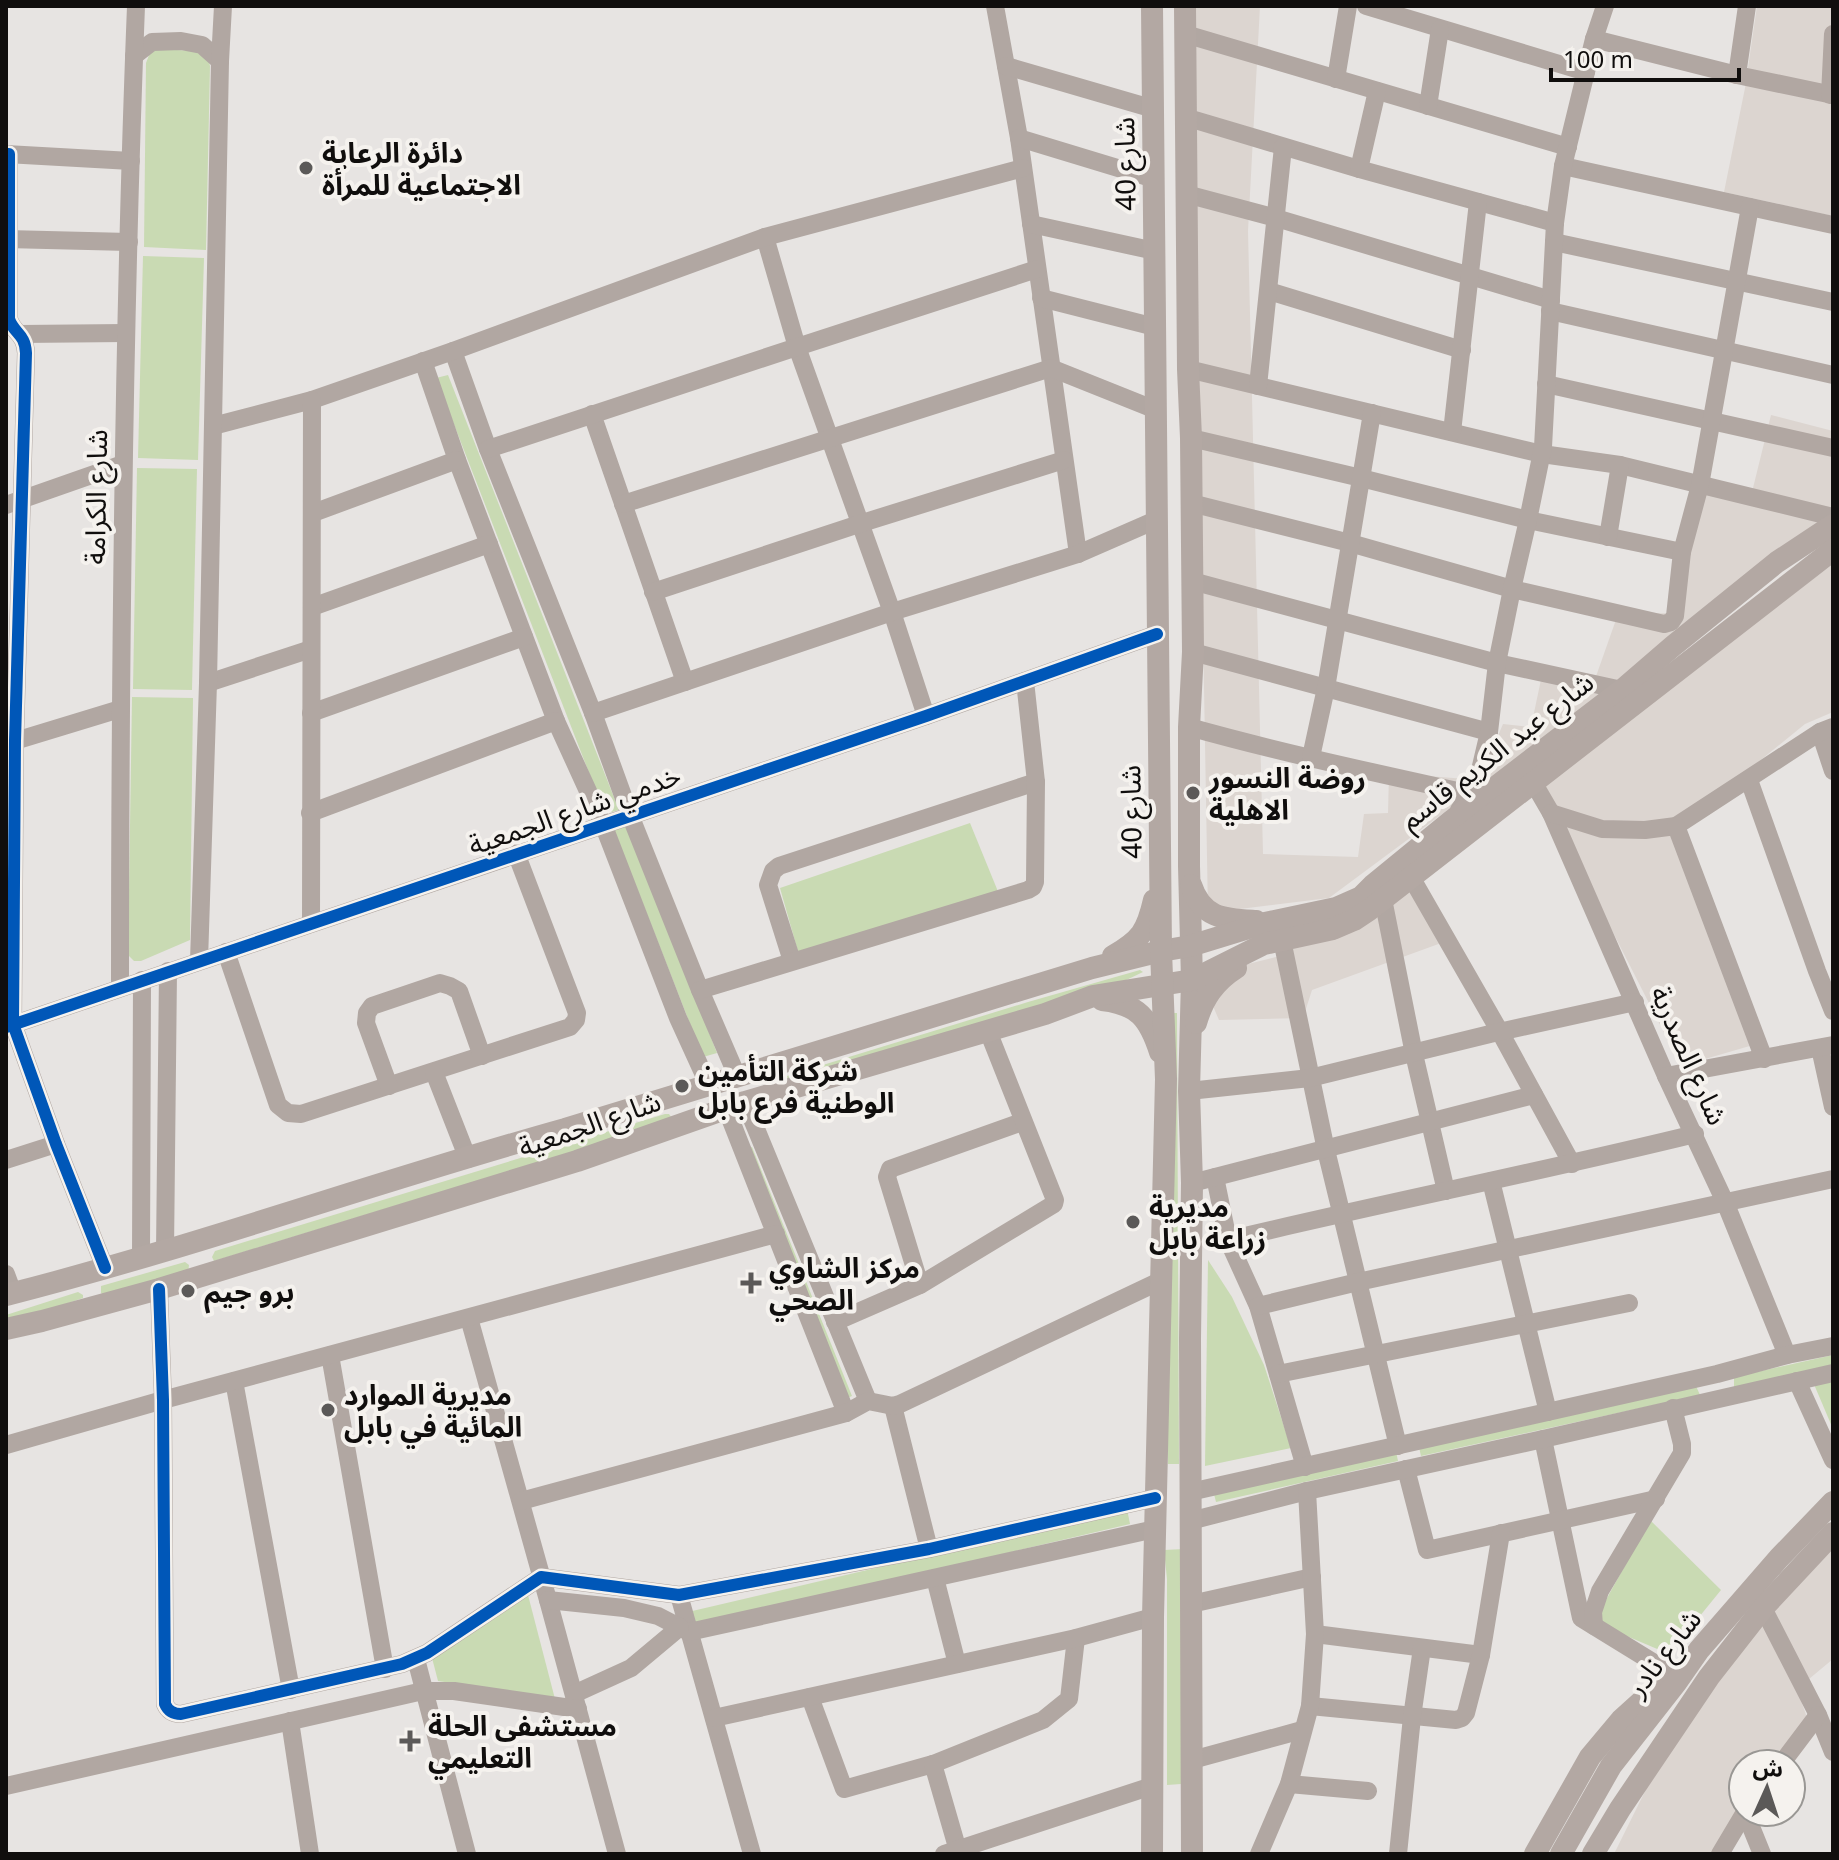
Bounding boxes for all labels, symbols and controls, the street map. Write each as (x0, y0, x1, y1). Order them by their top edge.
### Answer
scale bar (1551, 32, 1739, 82)
text: 100 m (1563, 42, 1633, 75)
street label: شارع 40 (1104, 117, 1147, 211)
place label: دائرة الرعاية الاجتماعية للمرأة (322, 133, 521, 203)
marker: دائرة الرعاية الاجتماعية للمرأة (297, 159, 315, 177)
street label: شارع الكرامة (75, 429, 118, 565)
street label: شارع عبد الكريم قاسم (1391, 662, 1603, 841)
street label: خدمي شارع الجمعية (463, 755, 686, 866)
place label: روضة النسور الاهلية (1208, 758, 1366, 828)
street label: شارع 40 (1110, 765, 1153, 859)
marker: روضة النسور الاهلية (1184, 784, 1202, 802)
street label: شارع الصدرية (1640, 979, 1738, 1132)
place label: شركة التأمين الوطنية فرع بابل (698, 1051, 895, 1124)
marker: شركة التأمين الوطنية فرع بابل (673, 1077, 691, 1095)
street label: شارع الجمعية (513, 1081, 666, 1168)
place label: مديرية زراعة بابل (1149, 1187, 1266, 1257)
marker: مديرية زراعة بابل (1124, 1213, 1142, 1231)
place label: مركز الشاوي الصحي (769, 1248, 920, 1322)
place label: برو جيم (204, 1272, 294, 1314)
marker: مركز الشاوي الصحي (740, 1272, 762, 1294)
marker: برو جيم (179, 1282, 197, 1300)
place label: مديرية الموارد المائية في بابل (344, 1375, 522, 1449)
marker: مديرية الموارد المائية في بابل (319, 1401, 337, 1419)
street label: شارع نادر (1616, 1600, 1711, 1706)
place label: مستشفى الحلة التعليمي (428, 1706, 617, 1780)
marker: مستشفى الحلة التعليمي (399, 1730, 421, 1752)
north arrow (1727, 1748, 1807, 1828)
text: ش (1752, 1751, 1784, 1783)

